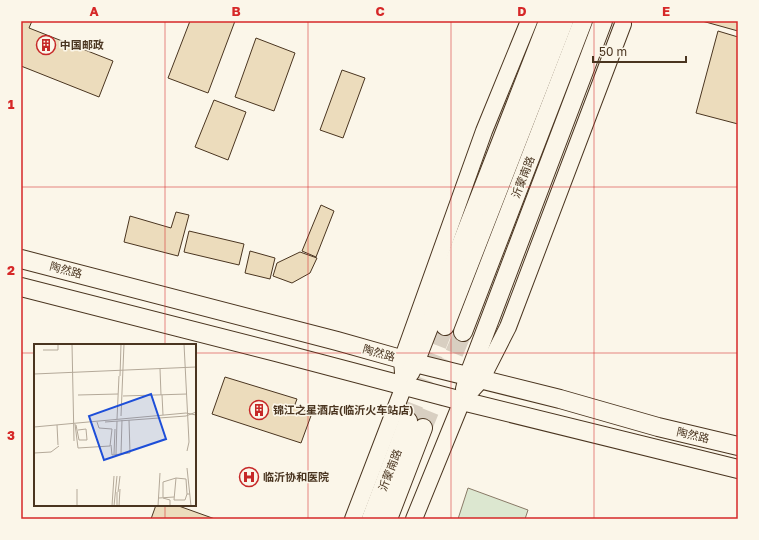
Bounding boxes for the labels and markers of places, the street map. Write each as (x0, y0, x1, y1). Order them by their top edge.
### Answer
building icon: 中国邮政 (35, 34, 57, 56)
place label: 中国邮政 (60, 38, 104, 51)
building icon: 锦江之星酒店(临沂火车站店) (248, 399, 270, 421)
place label: 锦江之星酒店(临沂火车站店) (273, 403, 413, 416)
hospital icon: 临沂协和医院 (238, 466, 260, 488)
place label: 临沂协和医院 (263, 470, 329, 483)

